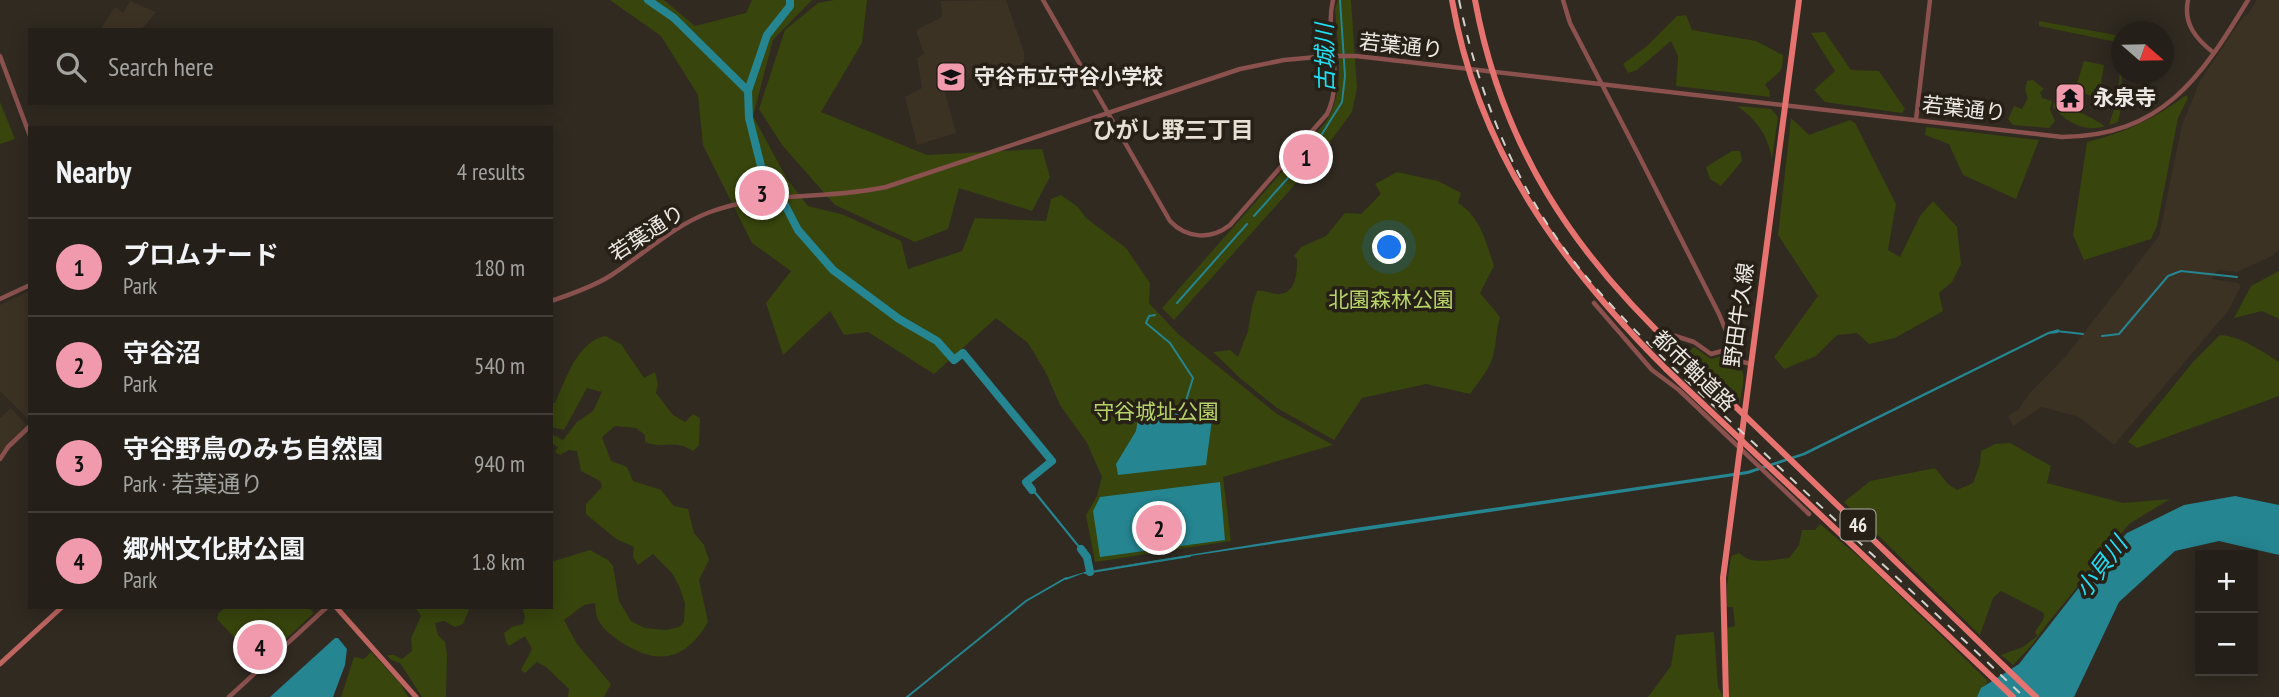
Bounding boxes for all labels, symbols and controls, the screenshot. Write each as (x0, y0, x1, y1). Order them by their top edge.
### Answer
water label: 古城川 (1309, 20, 1340, 93)
north arrow (2111, 21, 2174, 84)
search box (28, 28, 553, 105)
street label: 若葉通り (1358, 28, 1444, 63)
icon: search (52, 48, 90, 86)
text: Search here (108, 50, 214, 83)
school or university icon: 守谷市立守谷小学校 (934, 60, 968, 94)
place label: 守谷市立守谷小学校 (974, 63, 1163, 90)
temple icon: 永泉寺 (2053, 81, 2087, 115)
place label: 永泉寺 (2093, 84, 2156, 111)
street label: 若葉通り (1921, 91, 2007, 126)
district label: ひがし野三丁目 (1093, 115, 1254, 144)
pin: 1 (1283, 131, 1329, 183)
text: Nearby (56, 152, 131, 191)
text: 4 results (457, 157, 525, 186)
pin: 3 (739, 167, 785, 219)
street label: 若葉通り (604, 198, 689, 267)
your location (1372, 230, 1406, 264)
text: プロムナード (123, 238, 279, 271)
text: 1 (74, 253, 85, 282)
text: 180 m (474, 253, 525, 282)
street label: 野田牛久線 (1718, 261, 1759, 369)
text: Park (123, 271, 157, 300)
park label: 北園森林公園 (1328, 286, 1454, 313)
street label: 都市軸道路 (1647, 324, 1741, 417)
text: 守谷沼 (123, 336, 201, 369)
text: 2 (74, 351, 85, 380)
text: 540 m (474, 351, 525, 380)
text: Park (123, 369, 157, 398)
park label: 守谷城址公園 (1093, 398, 1219, 425)
text: 守谷野鳥のみち自然園 (123, 432, 383, 465)
text: 3 (74, 449, 85, 478)
text: 940 m (474, 449, 525, 478)
text: Park · 若葉通り (123, 469, 263, 498)
pin: 2 (1136, 502, 1182, 554)
road number: 46 (1840, 510, 1876, 540)
water label: 小貝川 (2068, 528, 2135, 603)
text: 郷州文化財公園 (123, 532, 305, 565)
text: 4 (74, 547, 85, 576)
text: 1.8 km (471, 547, 525, 576)
map controls (2195, 550, 2258, 676)
button: + (2195, 550, 2258, 613)
text: Park (123, 565, 157, 594)
button: − (2195, 613, 2258, 676)
pin: 4 (237, 621, 283, 673)

